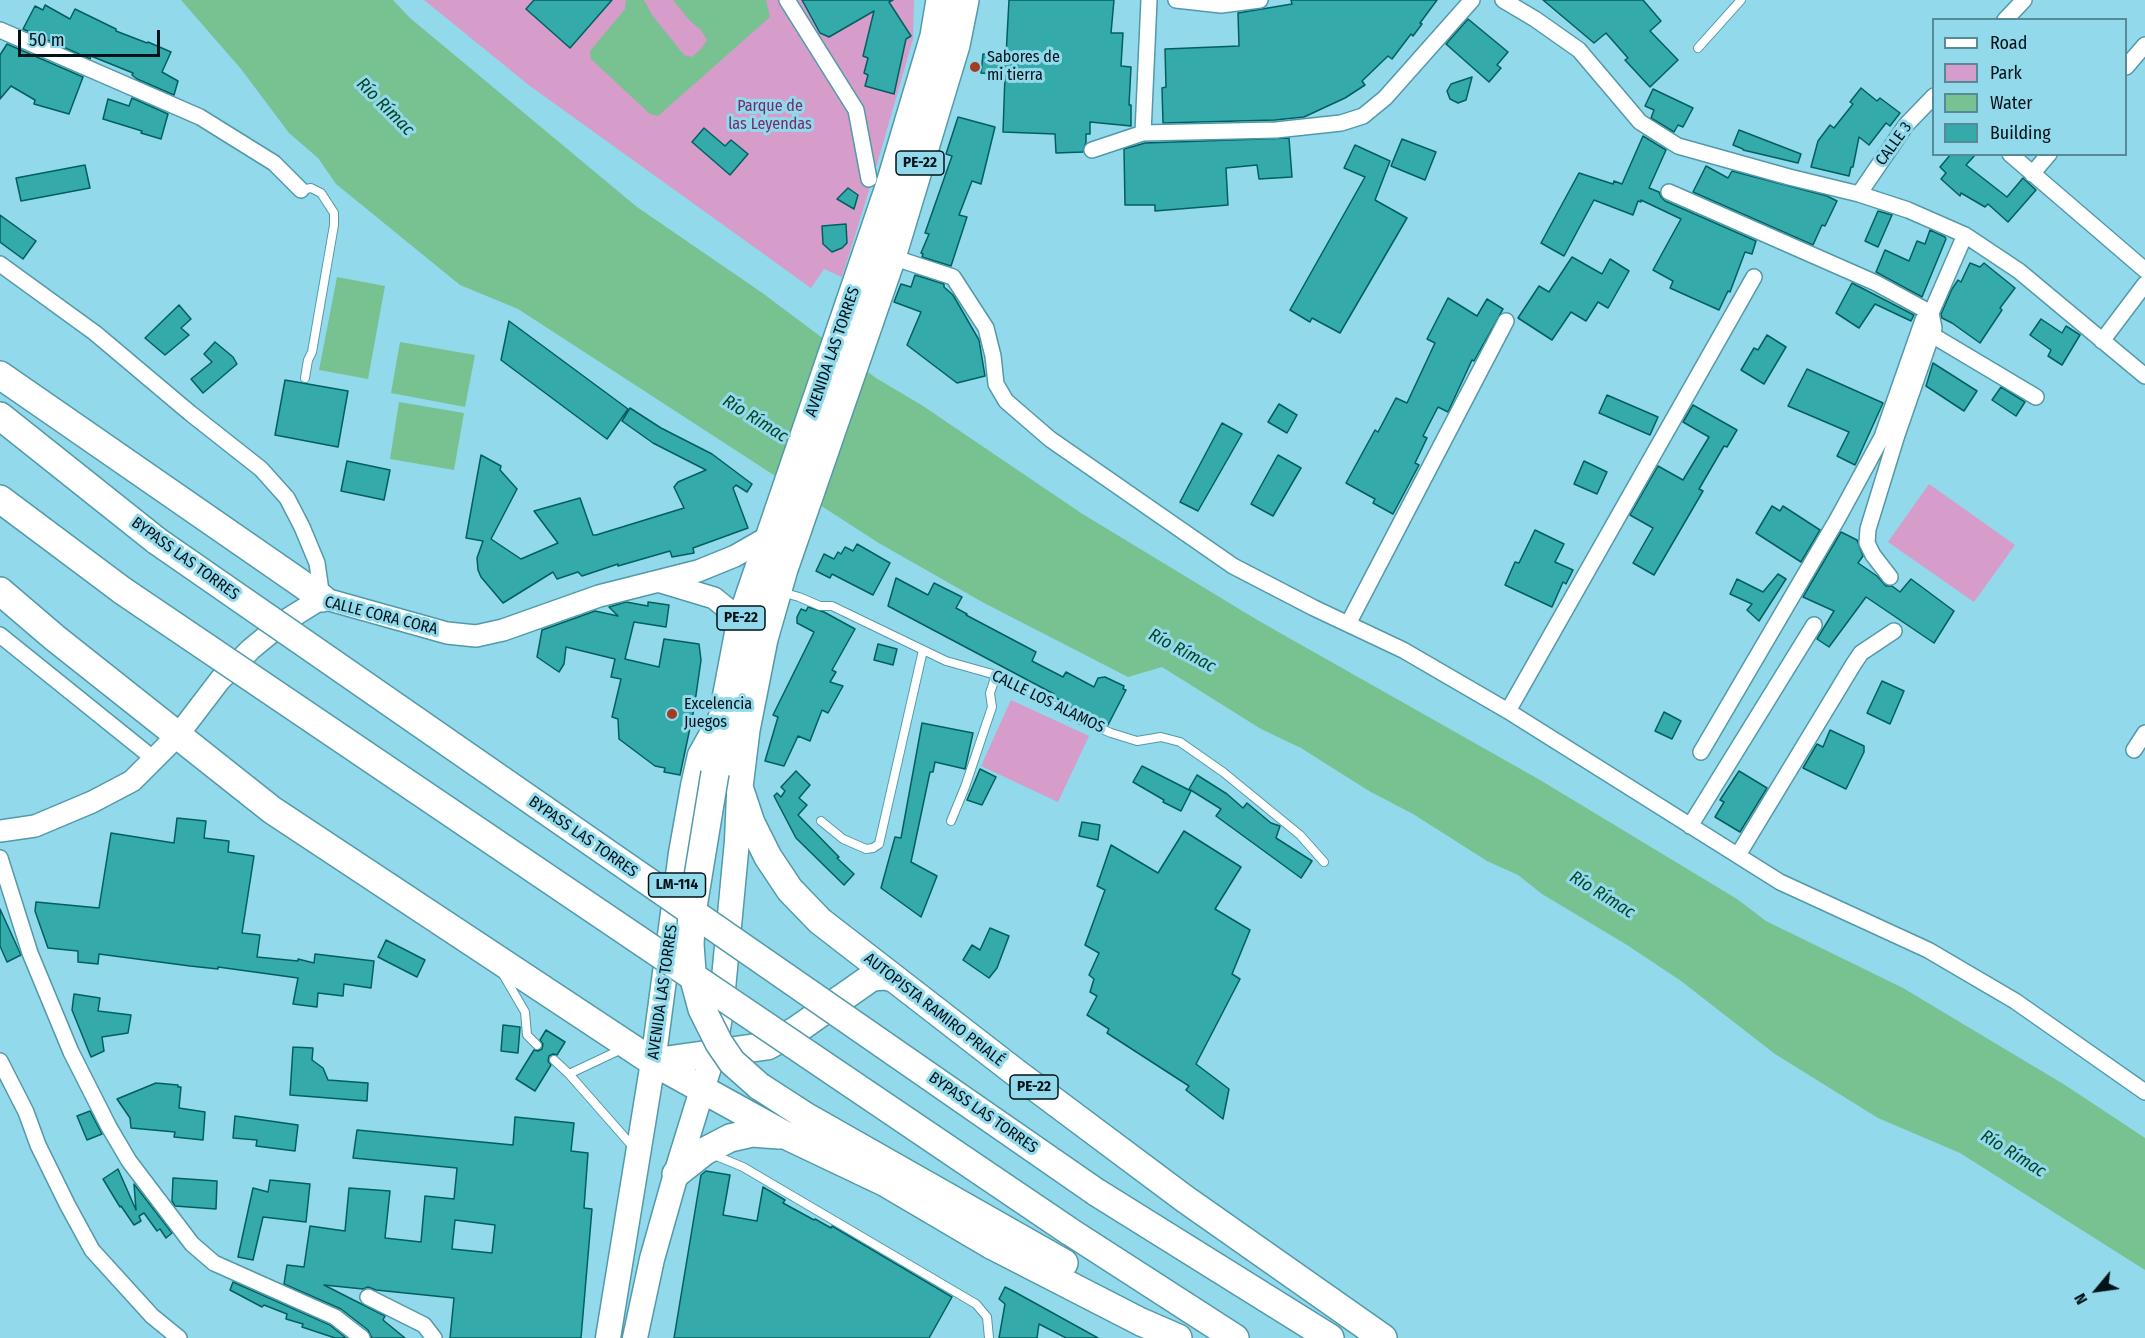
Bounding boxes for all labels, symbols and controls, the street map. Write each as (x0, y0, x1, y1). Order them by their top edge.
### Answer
scale bar (21, 18, 164, 56)
legend (1932, 18, 2127, 156)
text: 50 m (29, 29, 65, 51)
text: Road (1990, 32, 2027, 54)
place label: Sabores de mi tierra (987, 48, 1060, 86)
marker: Sabores de mi tierra (968, 60, 982, 74)
text: Park (1990, 62, 2022, 84)
water label: Río Rímac (352, 74, 418, 140)
text: Water (1990, 92, 2033, 114)
park label: Parque de las Leyendas (728, 97, 812, 135)
street label: CALLE 3 (1872, 118, 1916, 170)
text: Building (1990, 122, 2051, 144)
road number: PE-22 (896, 151, 944, 175)
street label: AVENIDA LAS TORRES (802, 285, 864, 419)
water label: Río Rímac (718, 391, 792, 447)
street label: BYPASS LAS TORRES (127, 513, 243, 605)
street label: CALLE CORA CORA (323, 593, 439, 639)
road number: PE-22 (717, 606, 765, 630)
water label: Río Rímac (1145, 624, 1219, 678)
street label: CALLE LOS ALAMOS (988, 666, 1108, 738)
place label: Excelencia Juegos (684, 695, 752, 733)
marker: Excelencia Juegos (665, 707, 679, 721)
street label: BYPASS LAS TORRES (525, 792, 641, 882)
water label: Río Rímac (1565, 867, 1639, 923)
road number: LM-114 (648, 873, 706, 897)
street label: AVENIDA LAS TORRES (644, 923, 682, 1061)
street label: AUTOPISTA RAMIRO PRIALÉ (860, 949, 1008, 1071)
street label: BYPASS LAS TORRES (925, 1068, 1041, 1158)
road number: PE-22 (1010, 1075, 1058, 1099)
water label: Río Rímac (1976, 1126, 2050, 1182)
north arrow (2067, 1260, 2127, 1320)
text: N (2070, 1290, 2091, 1308)

